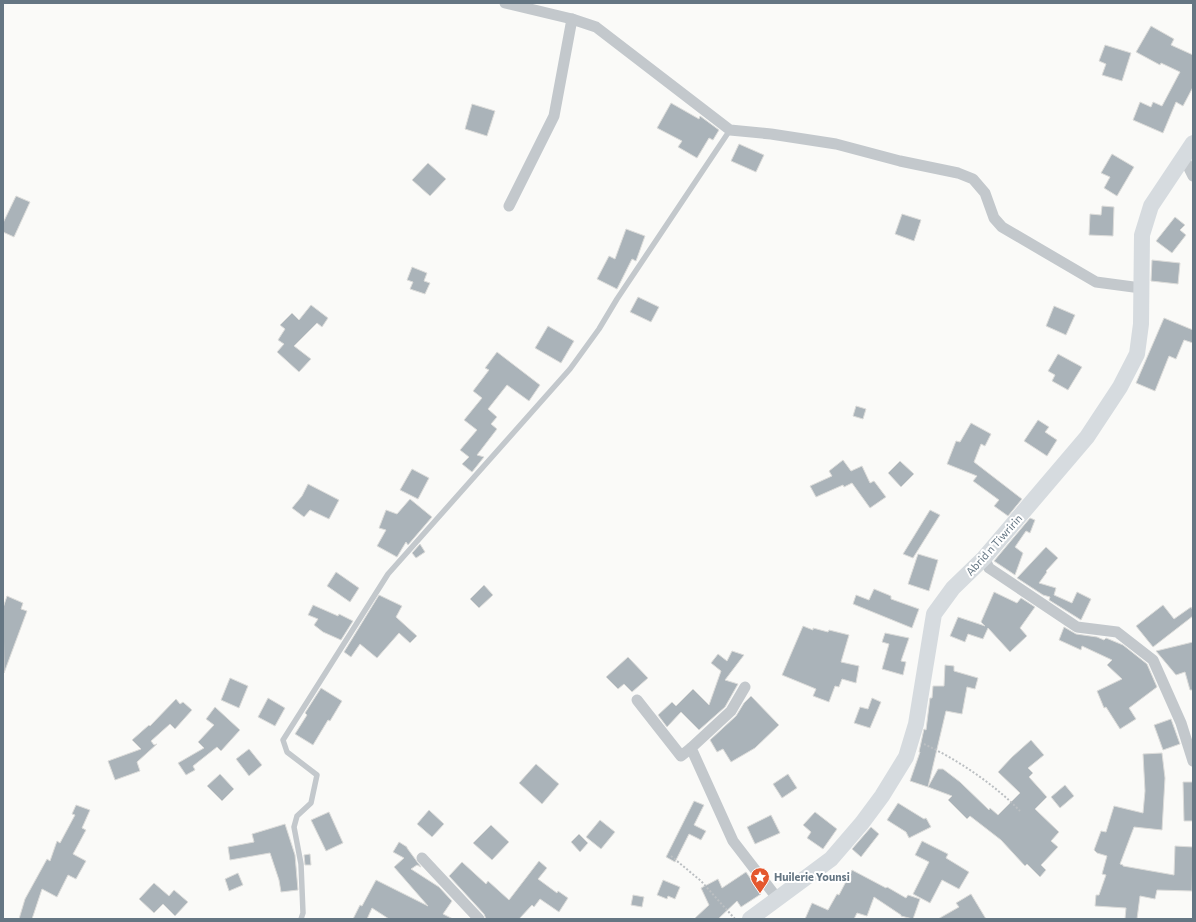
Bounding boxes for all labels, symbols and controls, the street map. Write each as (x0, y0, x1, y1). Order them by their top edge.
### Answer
street label: Abrid n Tiwririn (963, 511, 1024, 578)
place icon: Huilerie Younsi (749, 866, 771, 894)
place label: Huilerie Younsi (774, 870, 850, 883)

